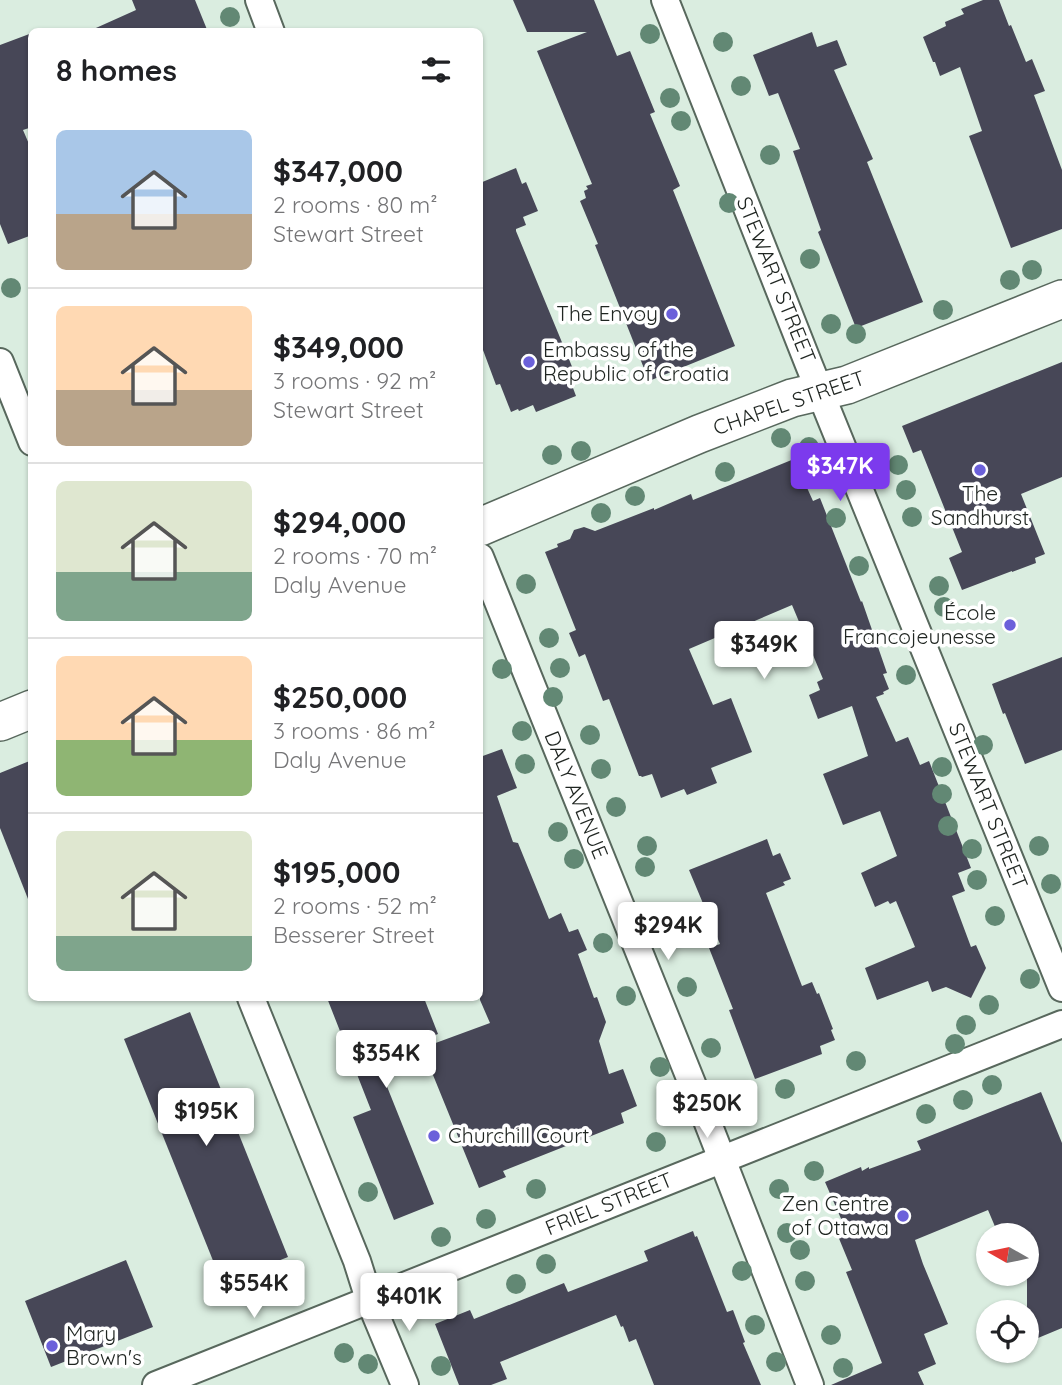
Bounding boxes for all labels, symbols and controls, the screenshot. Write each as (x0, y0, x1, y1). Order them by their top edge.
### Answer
text: 8 homes (56, 51, 177, 89)
icon: filters (417, 51, 455, 89)
text: $347,000 (273, 152, 403, 190)
icon: home (112, 158, 196, 242)
text: 2 rooms · 80 m² (273, 190, 438, 219)
street label: STEWART STREET (732, 193, 822, 367)
text: Stewart Street (273, 219, 424, 248)
place label: The Envoy (556, 300, 658, 326)
marker: The Envoy (664, 306, 680, 322)
text: $349,000 (273, 328, 404, 366)
icon: home (112, 334, 196, 418)
place label: Embassy of the Republic of Croatia (543, 336, 729, 386)
marker: Embassy of the Republic of Croatia (521, 354, 537, 370)
street label: CHAPEL STREET (709, 364, 868, 440)
text: 3 rooms · 92 m² (273, 366, 436, 395)
text: Stewart Street (273, 395, 424, 424)
pin: $347K (791, 444, 889, 503)
text: $347K (807, 451, 873, 480)
marker: The Sandhurst (972, 462, 988, 478)
place label: The Sandhurst (931, 480, 1029, 530)
text: $294,000 (273, 503, 406, 541)
icon: home (112, 509, 196, 593)
text: 2 rooms · 70 m² (273, 541, 437, 570)
text: Daly Avenue (273, 570, 406, 599)
place label: École Francojeunesse (843, 599, 996, 649)
marker: École Francojeunesse (1002, 617, 1018, 633)
pin: $349K (715, 622, 813, 681)
text: $349K (730, 629, 798, 658)
text: $250,000 (273, 678, 407, 716)
icon: home (112, 684, 196, 768)
text: 3 rooms · 86 m² (273, 716, 436, 745)
street label: STEWART STREET (944, 719, 1034, 893)
street label: DALY AVENUE (539, 727, 614, 862)
text: Daly Avenue (273, 745, 406, 774)
text: $195,000 (273, 853, 400, 891)
icon: home (112, 859, 196, 943)
text: 2 rooms · 52 m² (273, 891, 437, 920)
pin: $294K (619, 902, 717, 962)
text: $294K (634, 910, 702, 939)
text: Besserer Street (273, 920, 435, 949)
pin: $354K (337, 1030, 435, 1090)
text: $354K (352, 1038, 420, 1067)
pin: $250K (658, 1080, 756, 1140)
pin: $195K (157, 1088, 255, 1148)
text: $250K (672, 1088, 742, 1117)
text: $195K (174, 1096, 238, 1125)
place label: Churchill Court (448, 1122, 589, 1148)
marker: Churchill Court (426, 1128, 442, 1144)
street label: FRIEL STREET (541, 1166, 676, 1240)
place label: Zen Centre of Ottawa (782, 1190, 889, 1240)
marker: Zen Centre of Ottawa (895, 1208, 911, 1224)
north arrow (976, 1223, 1040, 1286)
map controls (976, 1223, 1039, 1363)
pin: $554K (205, 1260, 303, 1320)
text: $554K (220, 1268, 288, 1297)
pin: $401K (360, 1274, 458, 1333)
text: $401K (376, 1281, 442, 1310)
button: locate (976, 1300, 1039, 1363)
place label: Mary Brown's (66, 1320, 142, 1370)
marker: Mary Brown's (44, 1338, 60, 1354)

